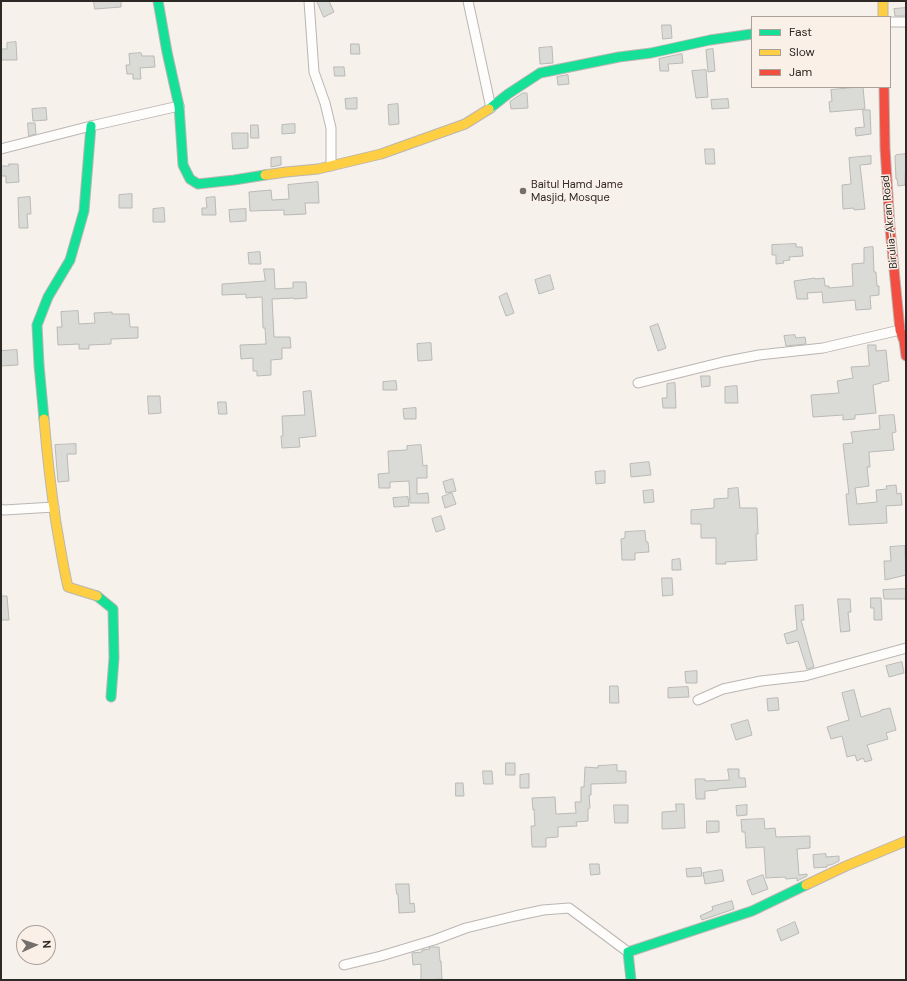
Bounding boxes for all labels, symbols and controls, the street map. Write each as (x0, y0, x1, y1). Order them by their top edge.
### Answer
legend (751, 16, 891, 88)
text: Fast (789, 24, 812, 40)
text: Slow (789, 44, 815, 60)
text: Jam (789, 64, 812, 80)
street label: Birulia-Akran Road (879, 175, 901, 269)
place label: Baitul Hamd Jame Masjid, Mosque (531, 178, 623, 204)
marker: Baitul Hamd Jame Masjid, Mosque (518, 186, 528, 196)
north arrow (16, 925, 56, 965)
text: N (40, 940, 54, 949)

